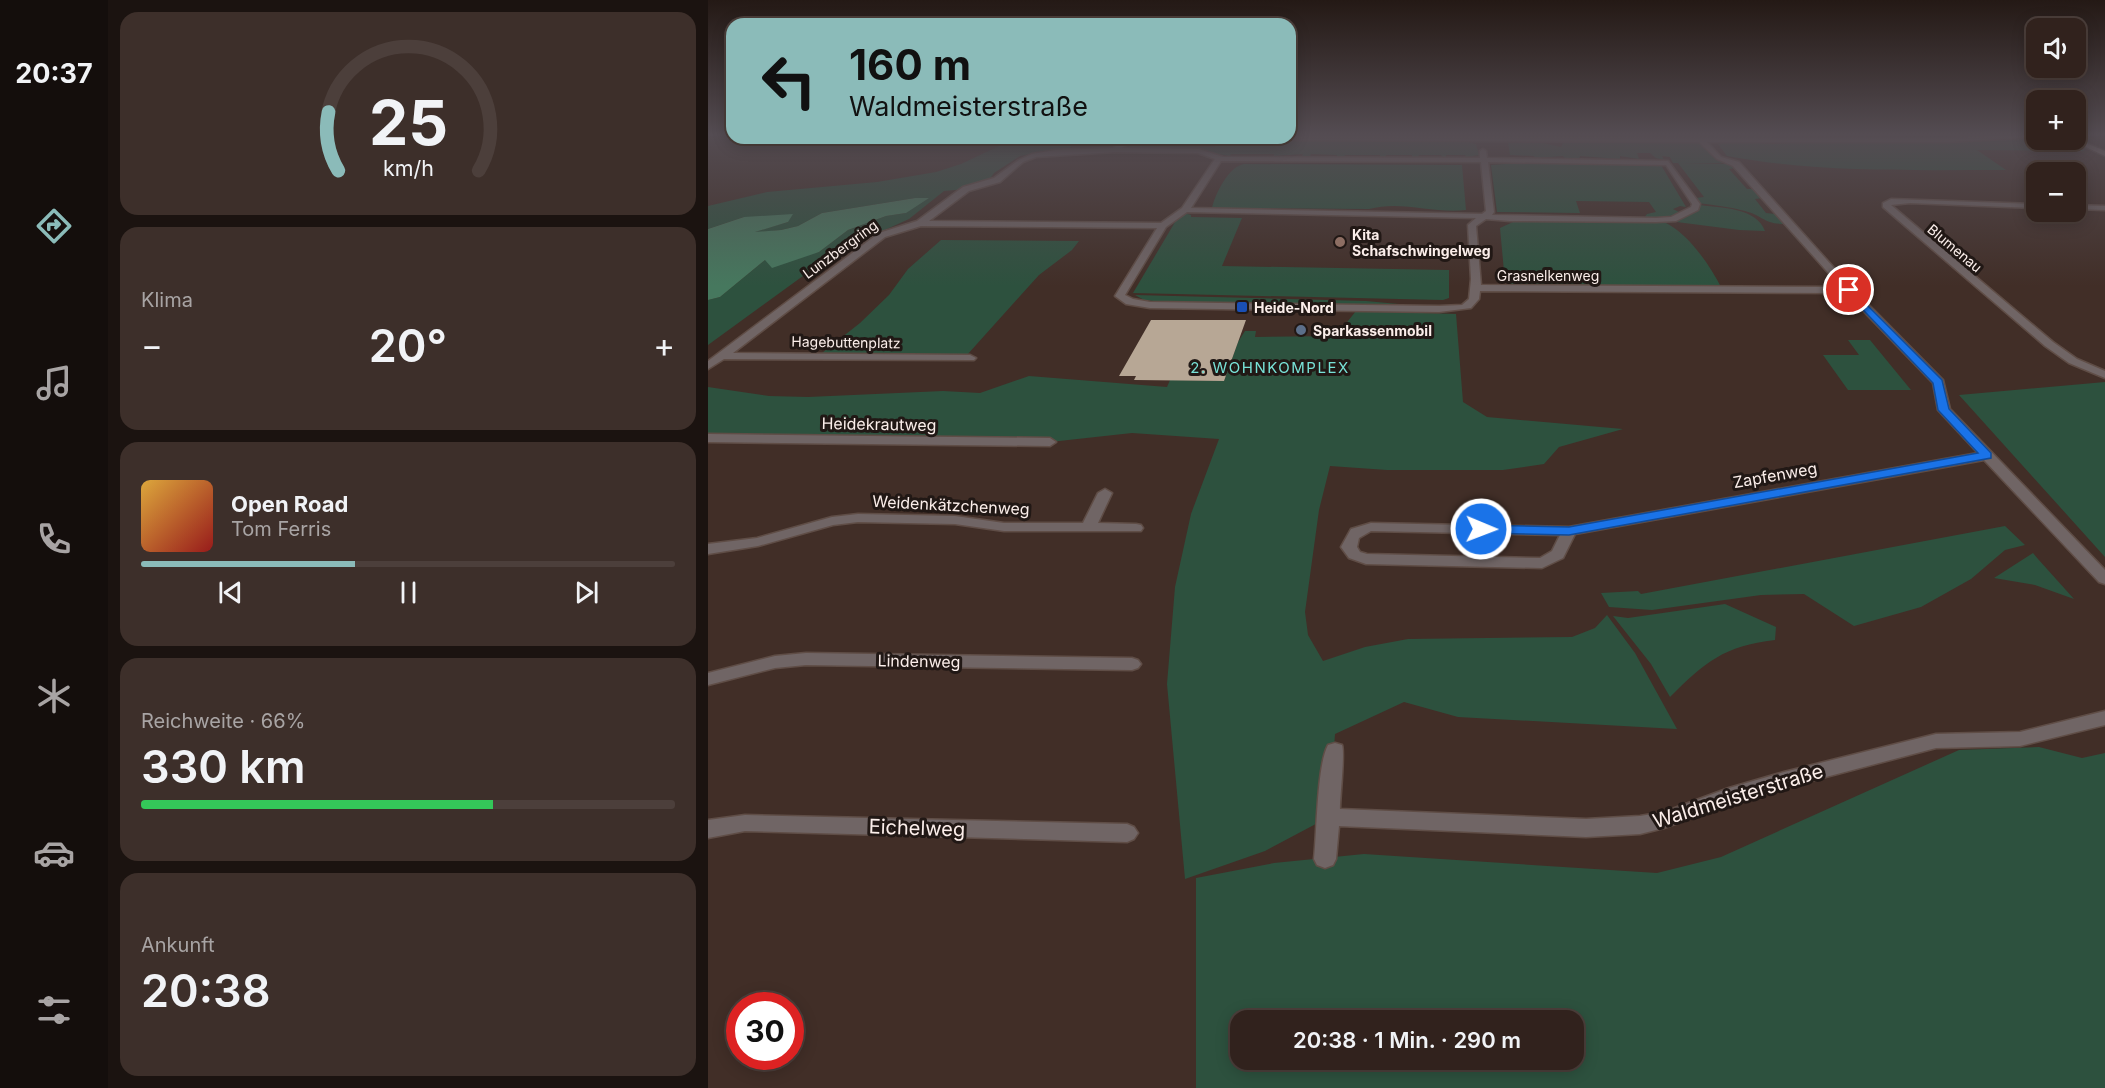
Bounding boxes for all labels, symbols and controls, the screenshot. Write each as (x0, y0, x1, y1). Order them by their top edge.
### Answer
map controls (2026, 18, 2086, 222)
button: sound (2026, 18, 2086, 78)
text: 160 m (849, 39, 971, 90)
icon: left (750, 42, 828, 120)
text: 20:37 (15, 57, 93, 90)
text: 25 (368, 85, 448, 160)
text: Waldmeisterstraße (849, 90, 1088, 123)
button: + (2026, 90, 2086, 150)
text: km/h (383, 155, 433, 181)
button: − (2026, 162, 2086, 222)
icon: directions (33, 205, 75, 247)
street label: Lunzbergring (799, 216, 881, 282)
street label: Blumenau (1924, 220, 1986, 276)
place label: Kita Schafschwingelweg (1352, 226, 1491, 259)
marker: Kita Schafschwingelweg (1333, 235, 1347, 249)
pin (1823, 264, 1874, 315)
street label: Grasnelkenweg (1497, 267, 1599, 284)
icon: arrive (1832, 273, 1865, 306)
text: Klima (141, 288, 193, 312)
place label: Heide-Nord (1254, 299, 1334, 316)
marker: Heide-Nord (1235, 300, 1249, 314)
text: 20° (369, 318, 447, 373)
place label: Sparkassenmobil (1313, 322, 1432, 339)
marker: Sparkassenmobil (1294, 323, 1308, 337)
text: − (141, 325, 163, 365)
text: + (653, 325, 675, 365)
street label: Hagebuttenplatz (791, 333, 901, 351)
district label: 2. WOHNKOMPLEX (1190, 358, 1350, 377)
icon: music (33, 362, 75, 404)
street label: Heidekrautweg (821, 413, 937, 435)
street label: Zapfenweg (1731, 458, 1819, 492)
text: Open Road (231, 491, 348, 517)
street label: Weidenkätzchenweg (872, 491, 1030, 519)
position arrow (1449, 497, 1513, 561)
text: Tom Ferris (231, 517, 331, 541)
icon: phone (33, 518, 75, 560)
icon: previous (214, 576, 247, 609)
icon: pause (392, 576, 425, 609)
icon: next (570, 576, 603, 609)
street label: Lindenweg (877, 650, 961, 672)
icon: climate (33, 675, 75, 717)
text: Reichweite · 66% (141, 709, 305, 733)
text: 330 km (141, 739, 305, 794)
street label: Waldmeisterstraße (1650, 759, 1826, 833)
street label: Eichelweg (868, 814, 966, 842)
icon: car (33, 832, 75, 874)
text: Ankunft (141, 933, 215, 957)
text: 20:38 (141, 963, 271, 1018)
icon: filters (33, 989, 75, 1031)
speed limit sign: 30 (726, 992, 804, 1070)
text: 20:38 · 1 Min. · 290 m (1293, 1027, 1521, 1053)

